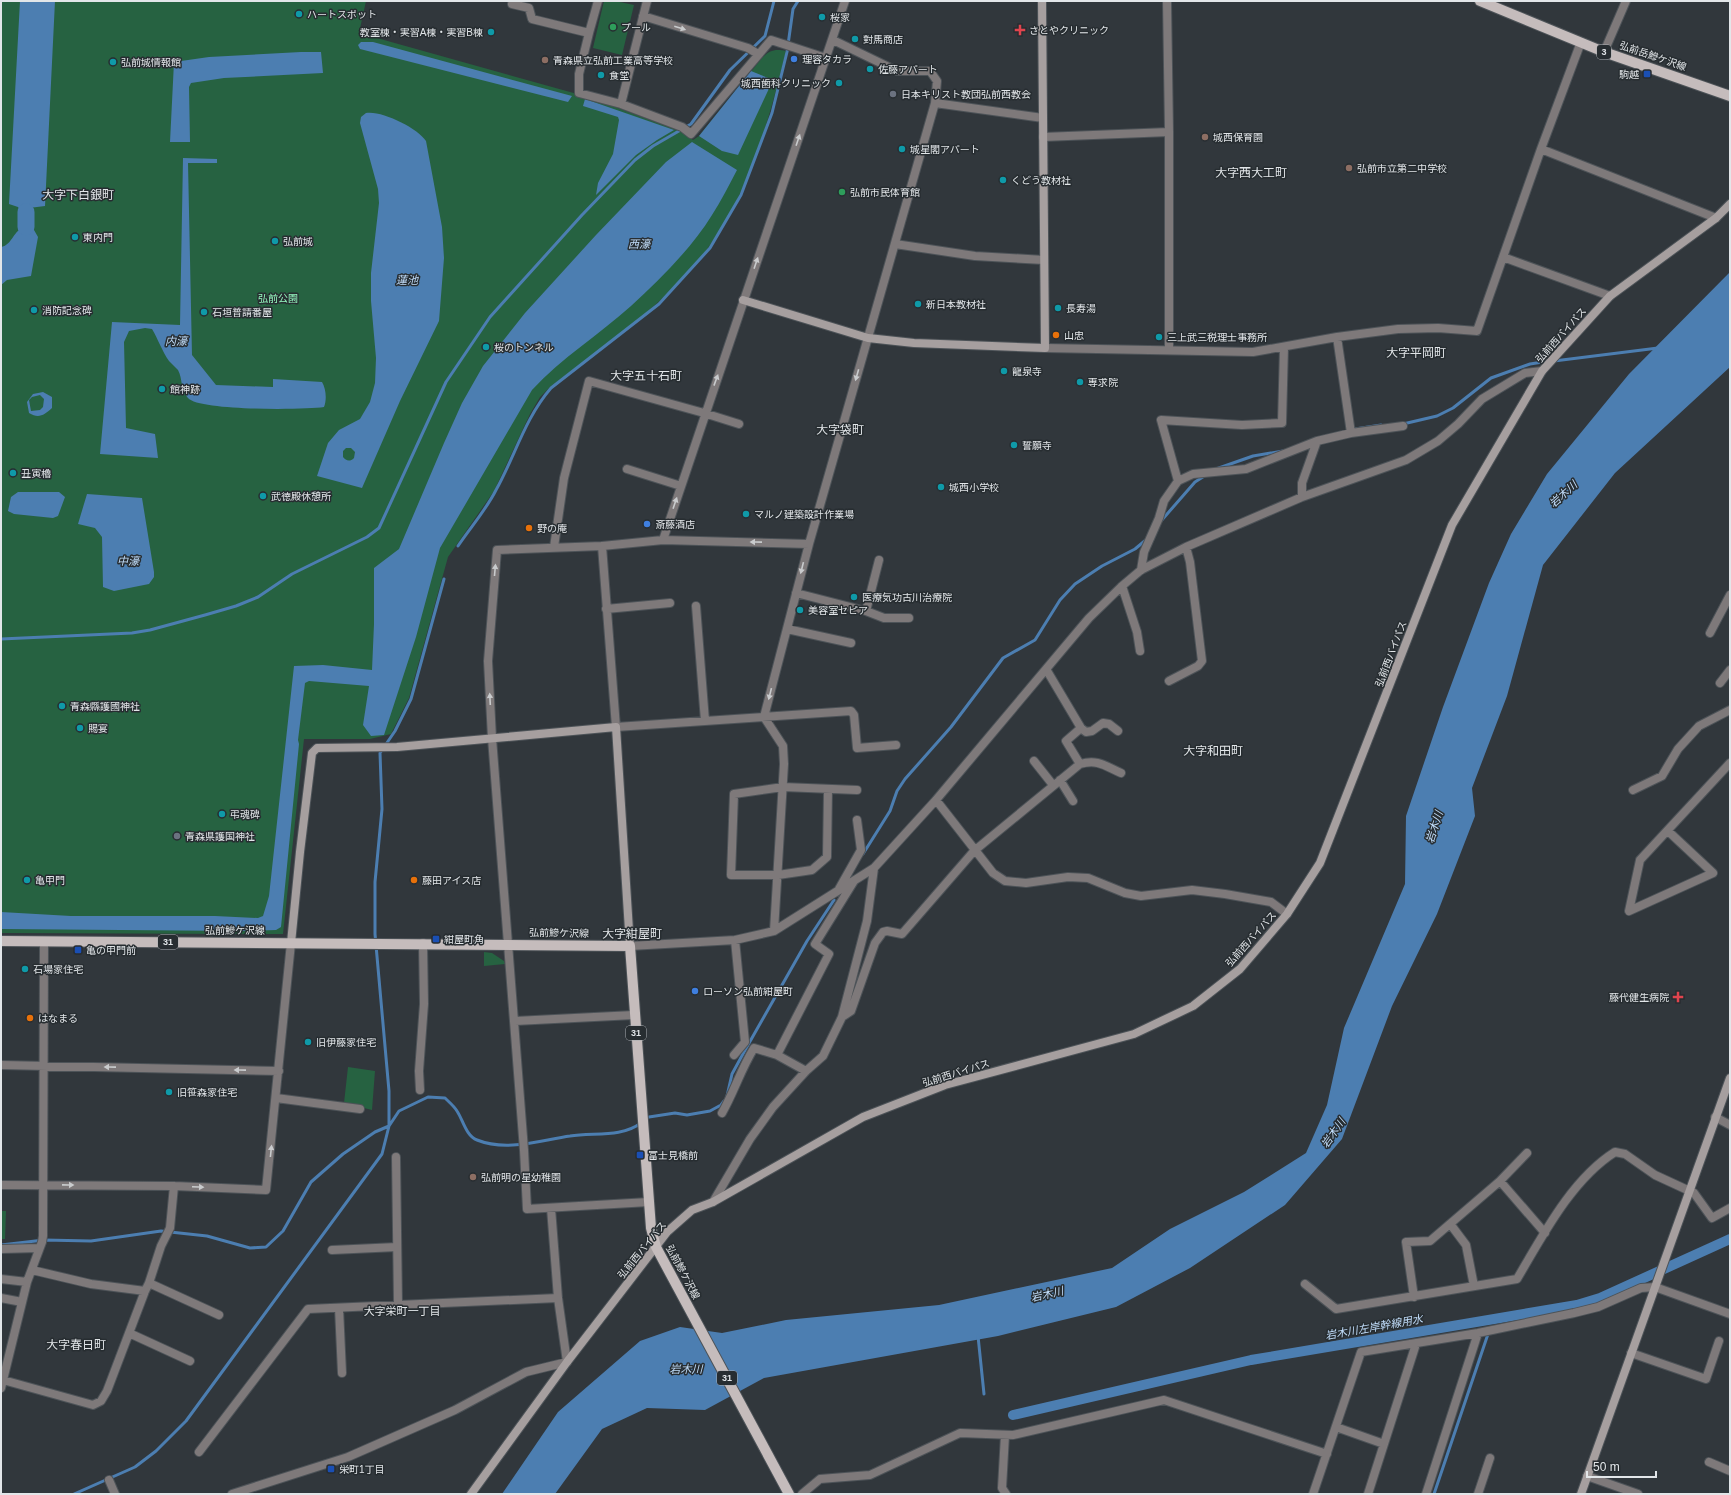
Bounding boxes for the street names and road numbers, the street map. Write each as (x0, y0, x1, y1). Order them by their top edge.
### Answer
street label: 弘前岳鰺ケ沢線 (1618, 39, 1688, 73)
road number: 3 (1597, 45, 1611, 59)
street label: 弘前西バイパス (1534, 305, 1588, 365)
street label: 弘前西バイパス (1373, 619, 1409, 689)
street label: 弘前西バイパス (1224, 909, 1278, 969)
street label: 弘前鰺ケ沢線 (205, 925, 265, 936)
street label: 弘前鰺ケ沢線 (529, 927, 589, 939)
road number: 31 (158, 935, 178, 949)
road number: 31 (626, 1026, 646, 1040)
street label: 弘前西バイパス (921, 1058, 991, 1088)
street label: 弘前西バイパス (616, 1219, 668, 1281)
street label: 弘前鰺ケ沢線 (664, 1243, 702, 1301)
road number: 31 (717, 1371, 737, 1385)

